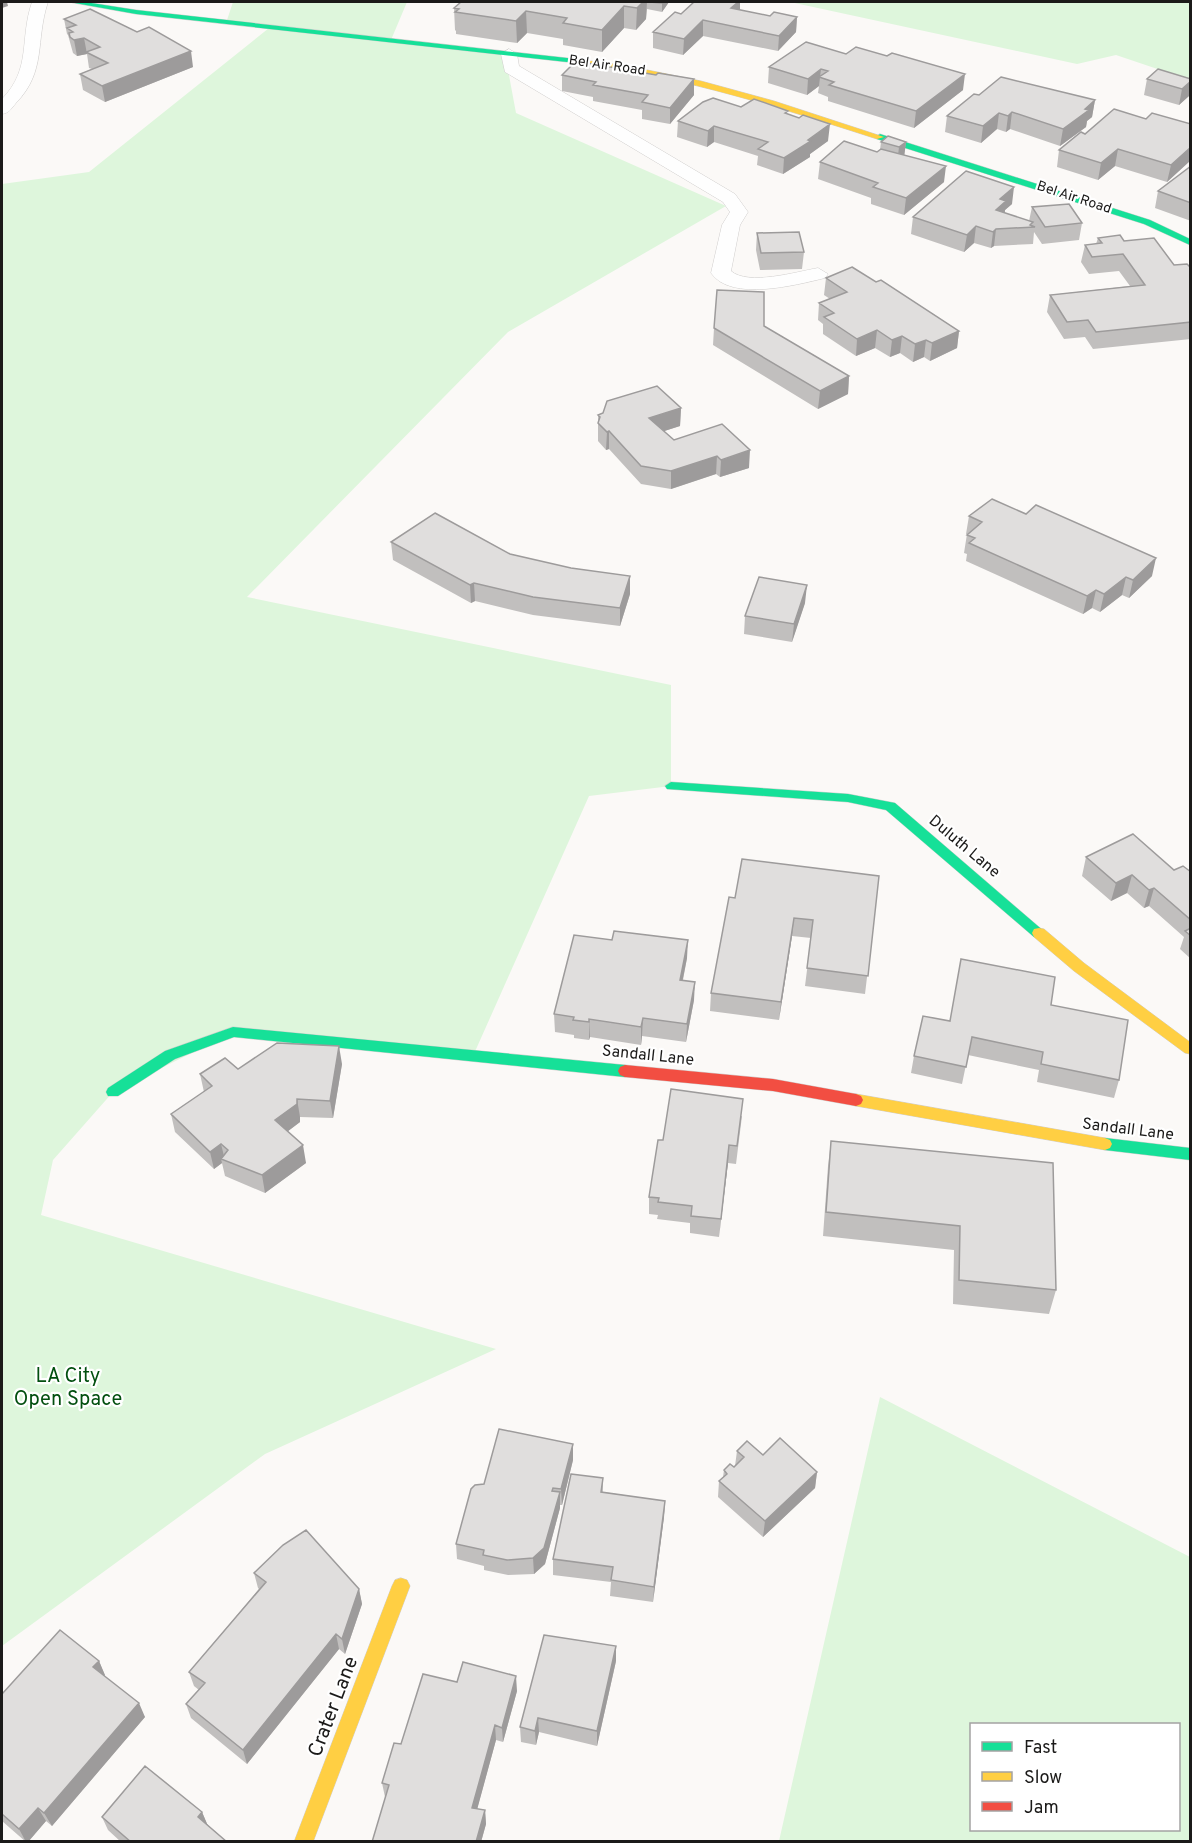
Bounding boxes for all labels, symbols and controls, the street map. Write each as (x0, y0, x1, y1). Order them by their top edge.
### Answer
street label: Bel Air Road (567, 52, 647, 80)
street label: Bel Air Road (1035, 178, 1113, 218)
street label: Duluth Lane (924, 811, 1004, 883)
street label: Sandall Lane (601, 1041, 695, 1071)
street label: Sandall Lane (1081, 1114, 1175, 1146)
park label: LA City Open Space (14, 1364, 122, 1413)
street label: Crater Lane (303, 1653, 365, 1761)
legend (970, 1723, 1180, 1831)
text: Fast (1024, 1737, 1057, 1760)
text: Slow (1024, 1767, 1062, 1790)
text: Jam (1024, 1797, 1059, 1820)

